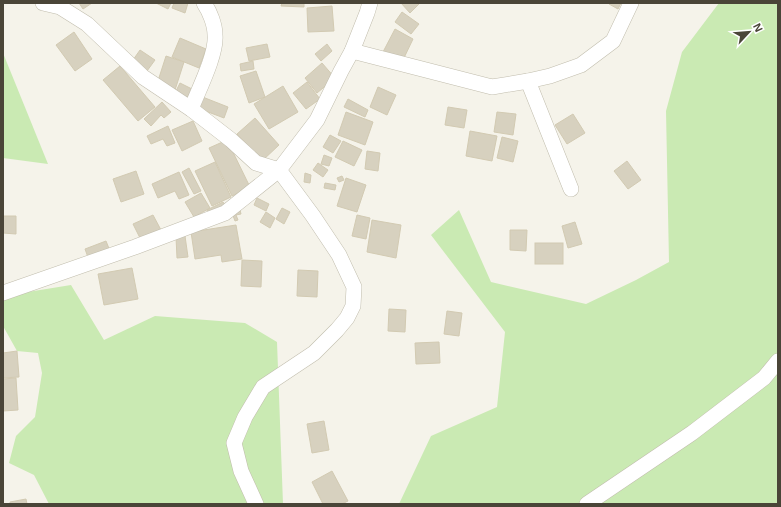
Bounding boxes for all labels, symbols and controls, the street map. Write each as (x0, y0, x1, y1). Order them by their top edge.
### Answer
north arrow (729, 12, 769, 52)
text: N (751, 21, 765, 34)

